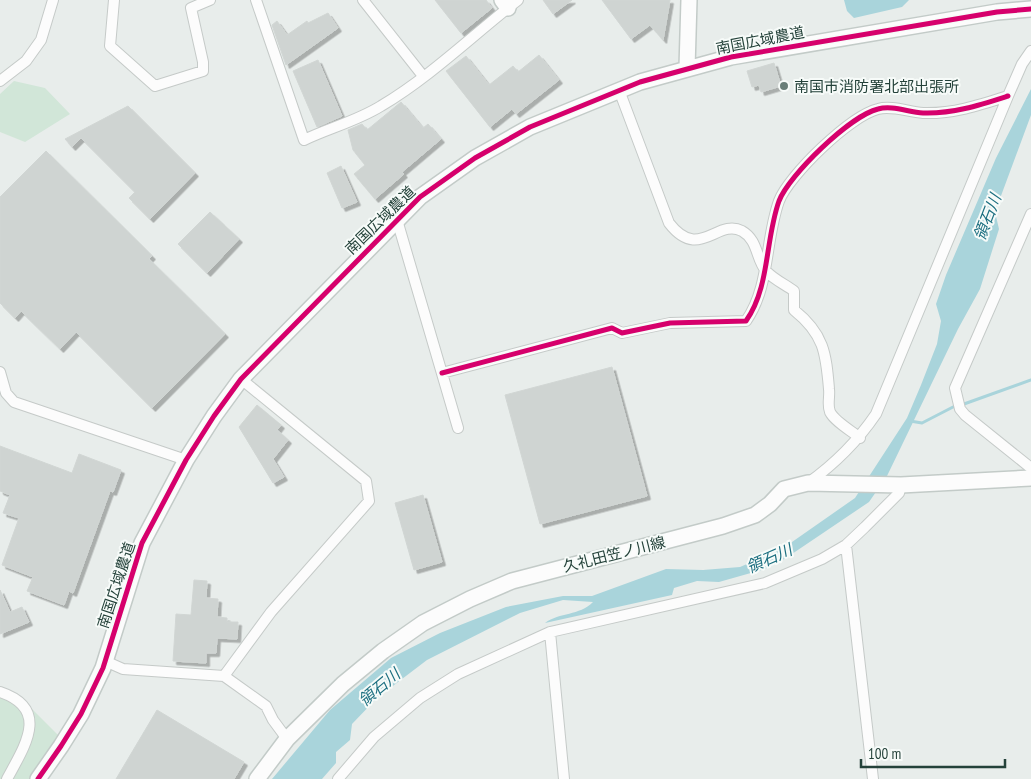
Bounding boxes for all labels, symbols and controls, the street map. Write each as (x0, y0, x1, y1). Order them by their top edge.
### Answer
street label: 南国広域農道 (714, 22, 806, 58)
place label: 南国市消防署北部出張所 (794, 77, 959, 96)
marker: 南国市消防署北部出張所 (778, 80, 790, 92)
street label: 南国広域農道 (341, 182, 419, 258)
water label: 領石川 (969, 189, 1006, 243)
street label: 久礼田笠ノ川線 (561, 532, 667, 576)
water label: 領石川 (743, 538, 797, 577)
street label: 南国広域農道 (93, 539, 139, 631)
water label: 領石川 (354, 663, 405, 710)
scale bar (861, 736, 1005, 768)
text: 100 m (868, 744, 901, 763)

